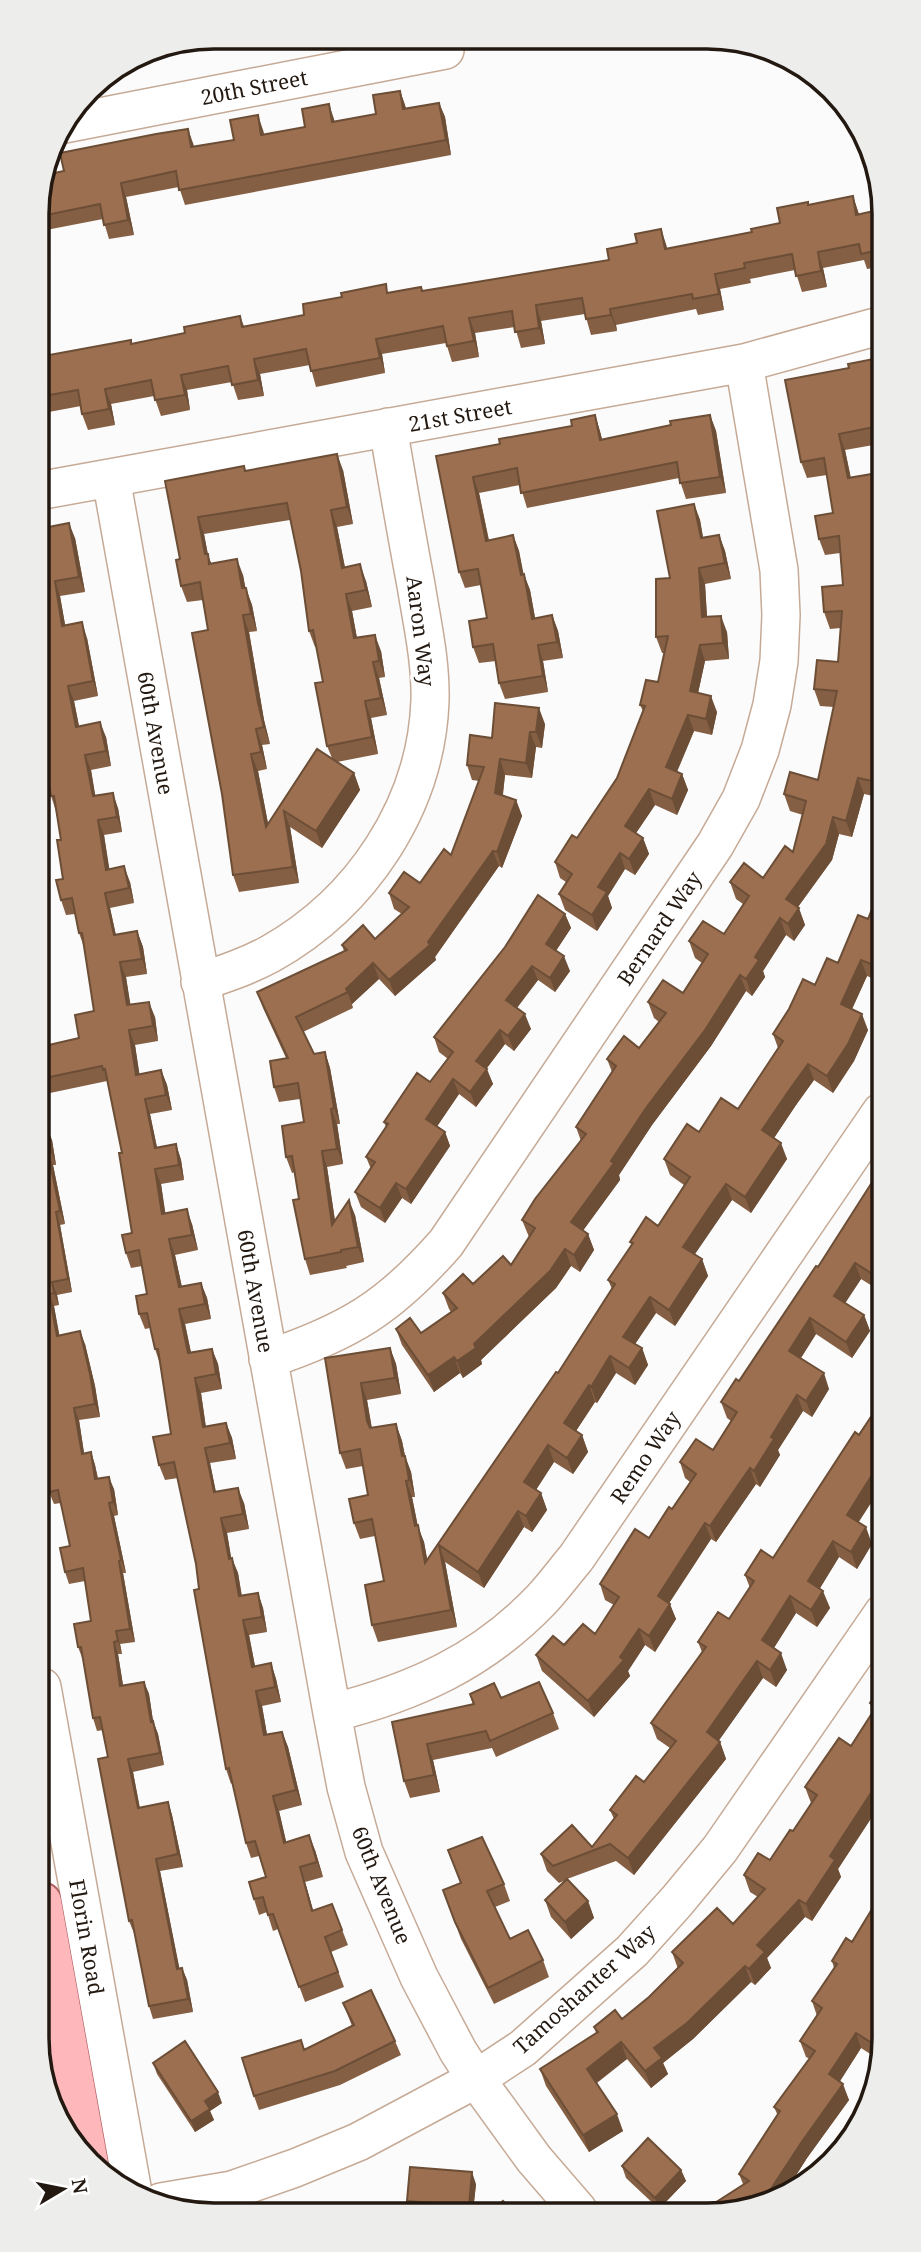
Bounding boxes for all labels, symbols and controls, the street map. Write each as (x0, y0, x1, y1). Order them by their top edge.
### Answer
street label: 20th Street (198, 63, 310, 111)
street label: 21st Street (406, 392, 514, 438)
street label: Aaron Way (400, 574, 442, 688)
street label: 60th Avenue (131, 669, 181, 797)
street label: Bernard Way (610, 865, 708, 991)
street label: 60th Avenue (231, 1227, 281, 1355)
street label: Remo Way (604, 1405, 686, 1509)
street label: 60th Avenue (346, 1822, 418, 1948)
street label: Florin Road (63, 1877, 111, 1997)
street label: Tamoshanter Way (507, 1918, 661, 2060)
north arrow (28, 2154, 98, 2224)
text: N (66, 2176, 94, 2196)

